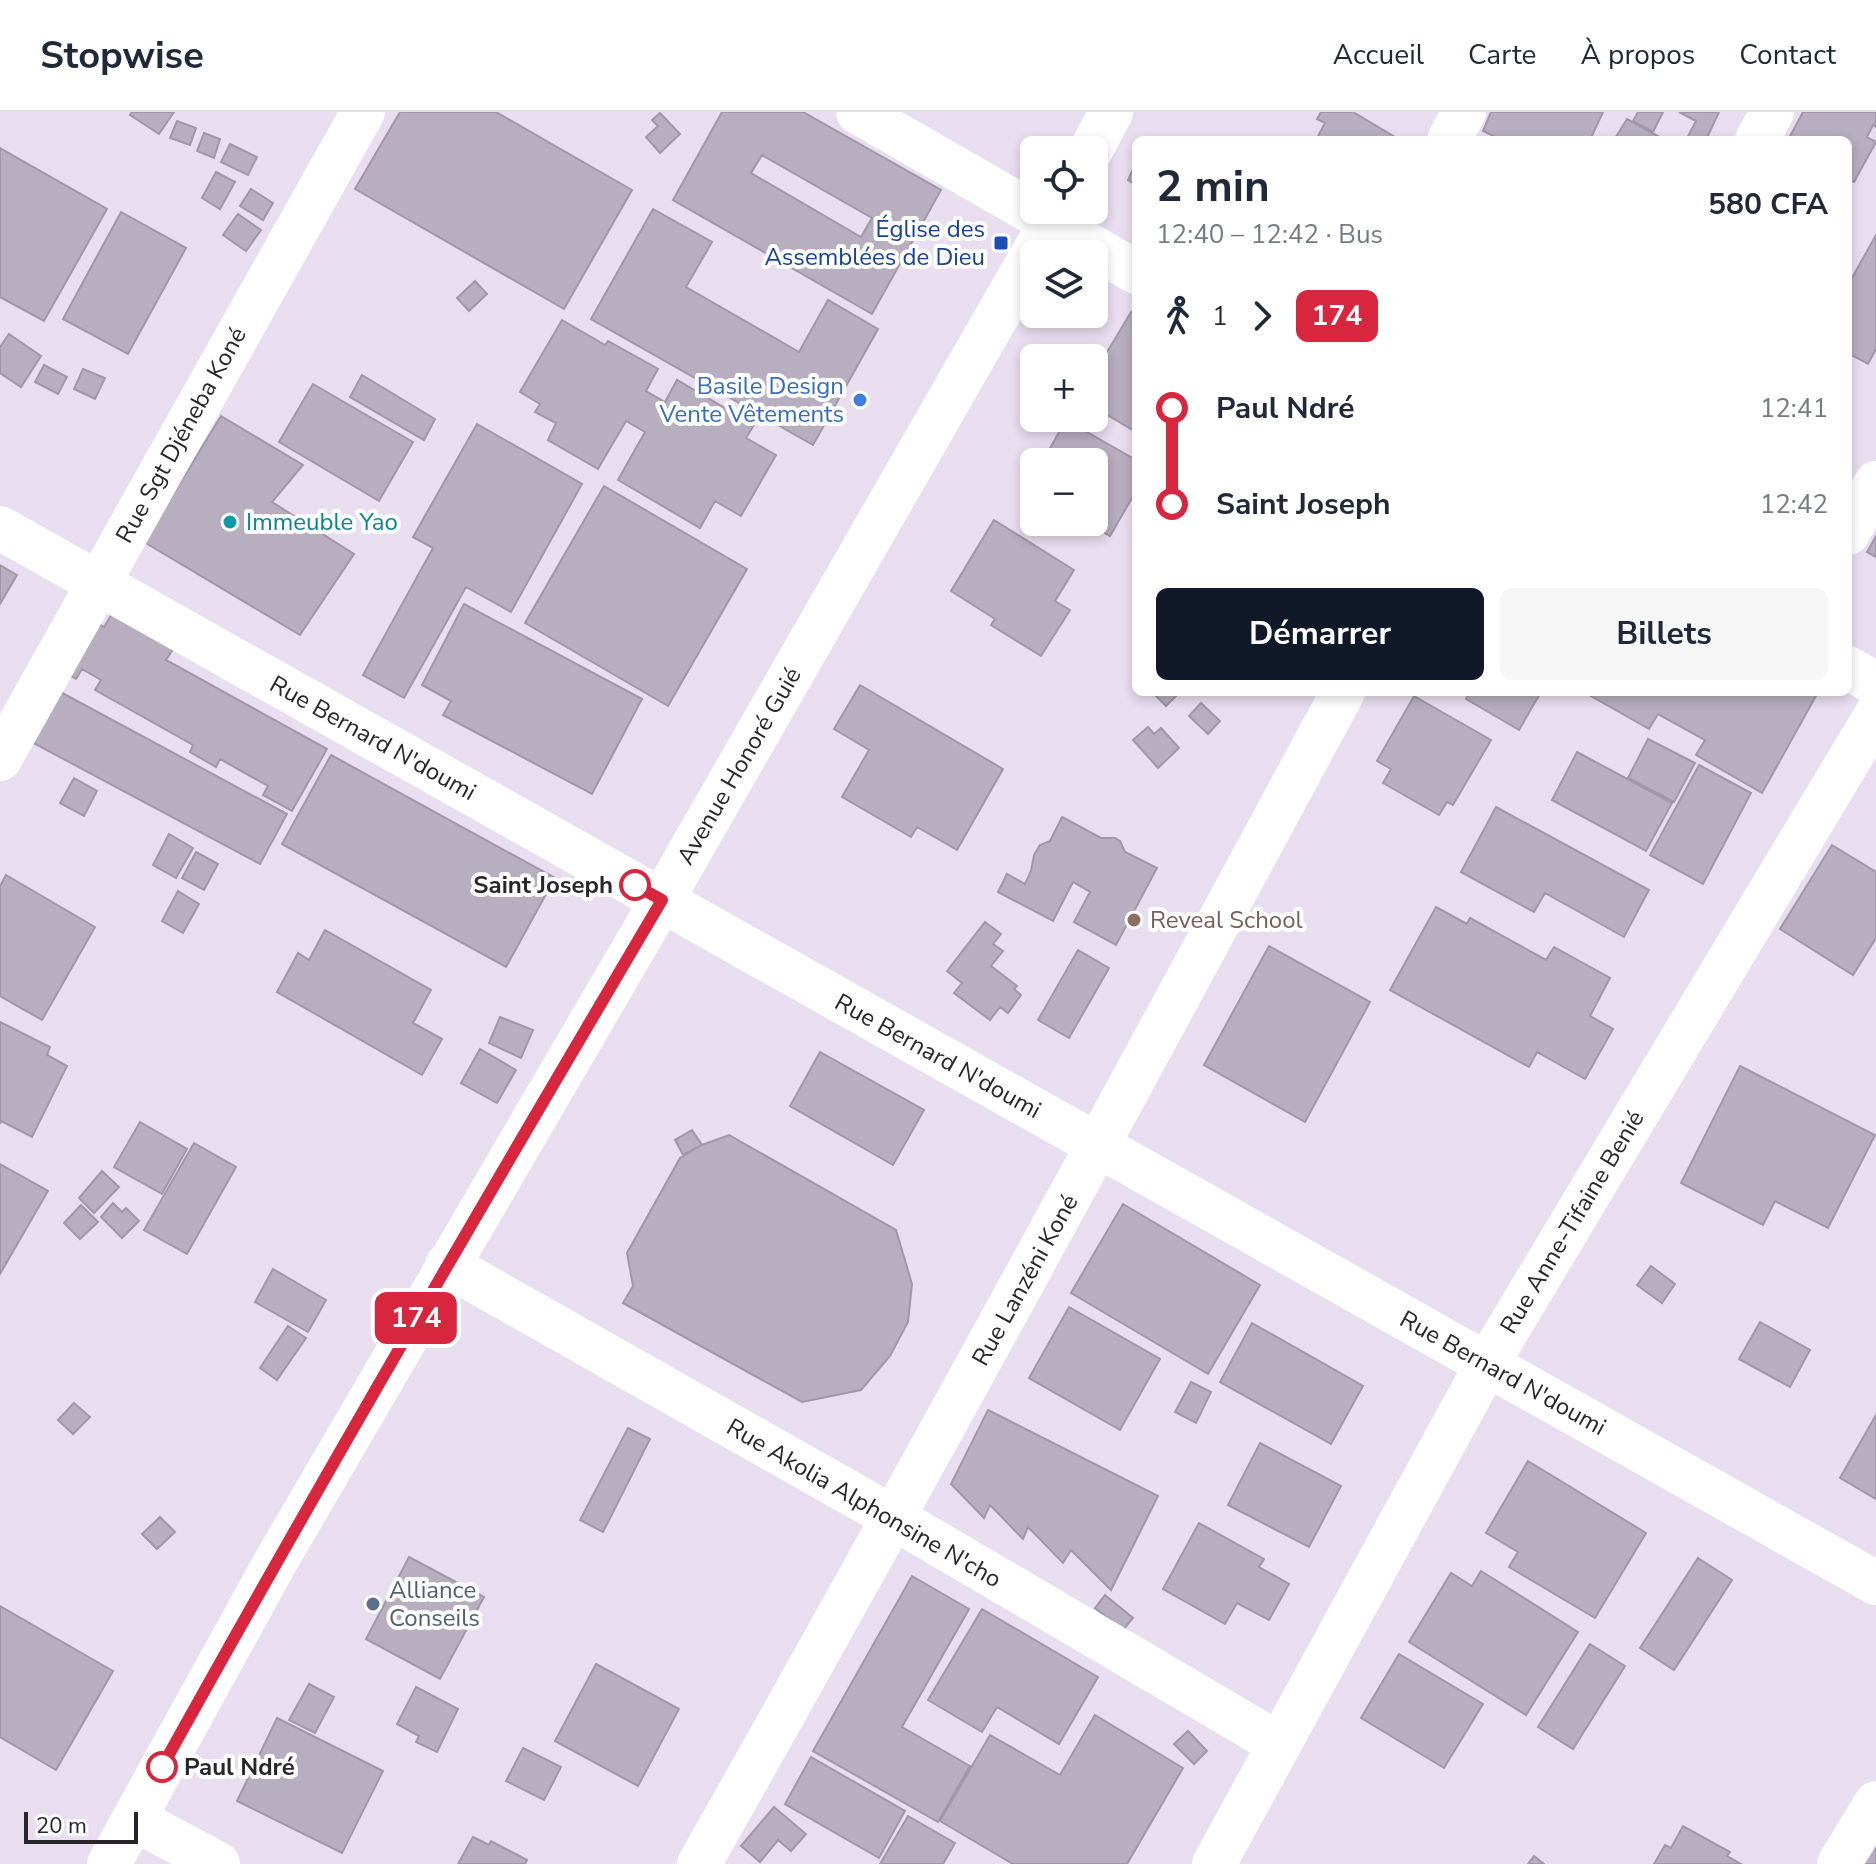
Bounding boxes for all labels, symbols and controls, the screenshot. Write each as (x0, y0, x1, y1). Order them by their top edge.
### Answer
text: Stopwise (40, 30, 204, 81)
text: Accueil (1333, 36, 1424, 74)
text: Carte (1468, 36, 1537, 74)
text: À propos (1581, 36, 1695, 74)
text: Contact (1739, 36, 1836, 74)
map controls (1020, 136, 1108, 536)
button: locate (1020, 136, 1108, 224)
text: 2 min (1156, 157, 1270, 217)
text: 580 CFA (1708, 184, 1828, 225)
place label: Église des Assemblées de Dieu (764, 213, 985, 273)
text: 12:40 – 12:42 · Bus (1156, 217, 1383, 252)
marker: Église des Assemblées de Dieu (992, 234, 1010, 252)
button: layers (1020, 240, 1108, 328)
icon: walk (1156, 294, 1200, 338)
icon: forward (1240, 294, 1284, 338)
text: 174 (1312, 297, 1362, 335)
text: 1 (1212, 299, 1228, 334)
street label: Rue Sgt Djéneba Koné (108, 321, 254, 549)
button: + (1020, 344, 1108, 432)
place label: Basile Design Vente Vêtements (658, 370, 844, 430)
text: Paul Ndré (1216, 388, 1355, 429)
marker: Basile Design Vente Vêtements (851, 391, 869, 409)
text: 12:41 (1760, 391, 1828, 426)
button: − (1020, 448, 1108, 536)
text: Saint Joseph (1216, 484, 1391, 525)
text: 12:42 (1760, 487, 1828, 522)
place label: Immeuble Yao (246, 506, 398, 538)
marker: Immeuble Yao (221, 513, 239, 531)
button: Démarrer (1156, 588, 1484, 680)
button: Billets (1500, 588, 1828, 680)
street label: Avenue Honoré Guié (669, 661, 809, 871)
street label: Rue Bernard N'doumi (264, 668, 482, 808)
place label: Saint Joseph (473, 869, 613, 901)
marker: Saint Joseph (620, 870, 650, 900)
place label: Reveal School (1150, 904, 1303, 936)
marker: Reveal School (1125, 911, 1143, 929)
street label: Rue Bernard N'doumi (829, 986, 1047, 1126)
street label: Rue Anne-Tifaine Benié (1493, 1104, 1651, 1340)
street label: Rue Lanzéni Koné (965, 1189, 1085, 1371)
line badge: 174 (370, 1292, 462, 1344)
text: 174 (391, 1299, 441, 1337)
street label: Rue Bernard N'doumi (1394, 1303, 1612, 1443)
street label: Rue Akolia Alphonsine N'cho (721, 1411, 1007, 1595)
place label: Alliance Conseils (389, 1574, 480, 1634)
marker: Alliance Conseils (364, 1595, 382, 1613)
place label: Paul Ndré (184, 1751, 295, 1783)
marker: Paul Ndré (147, 1752, 177, 1782)
scale bar (24, 1808, 138, 1844)
text: 20 m (36, 1811, 87, 1841)

